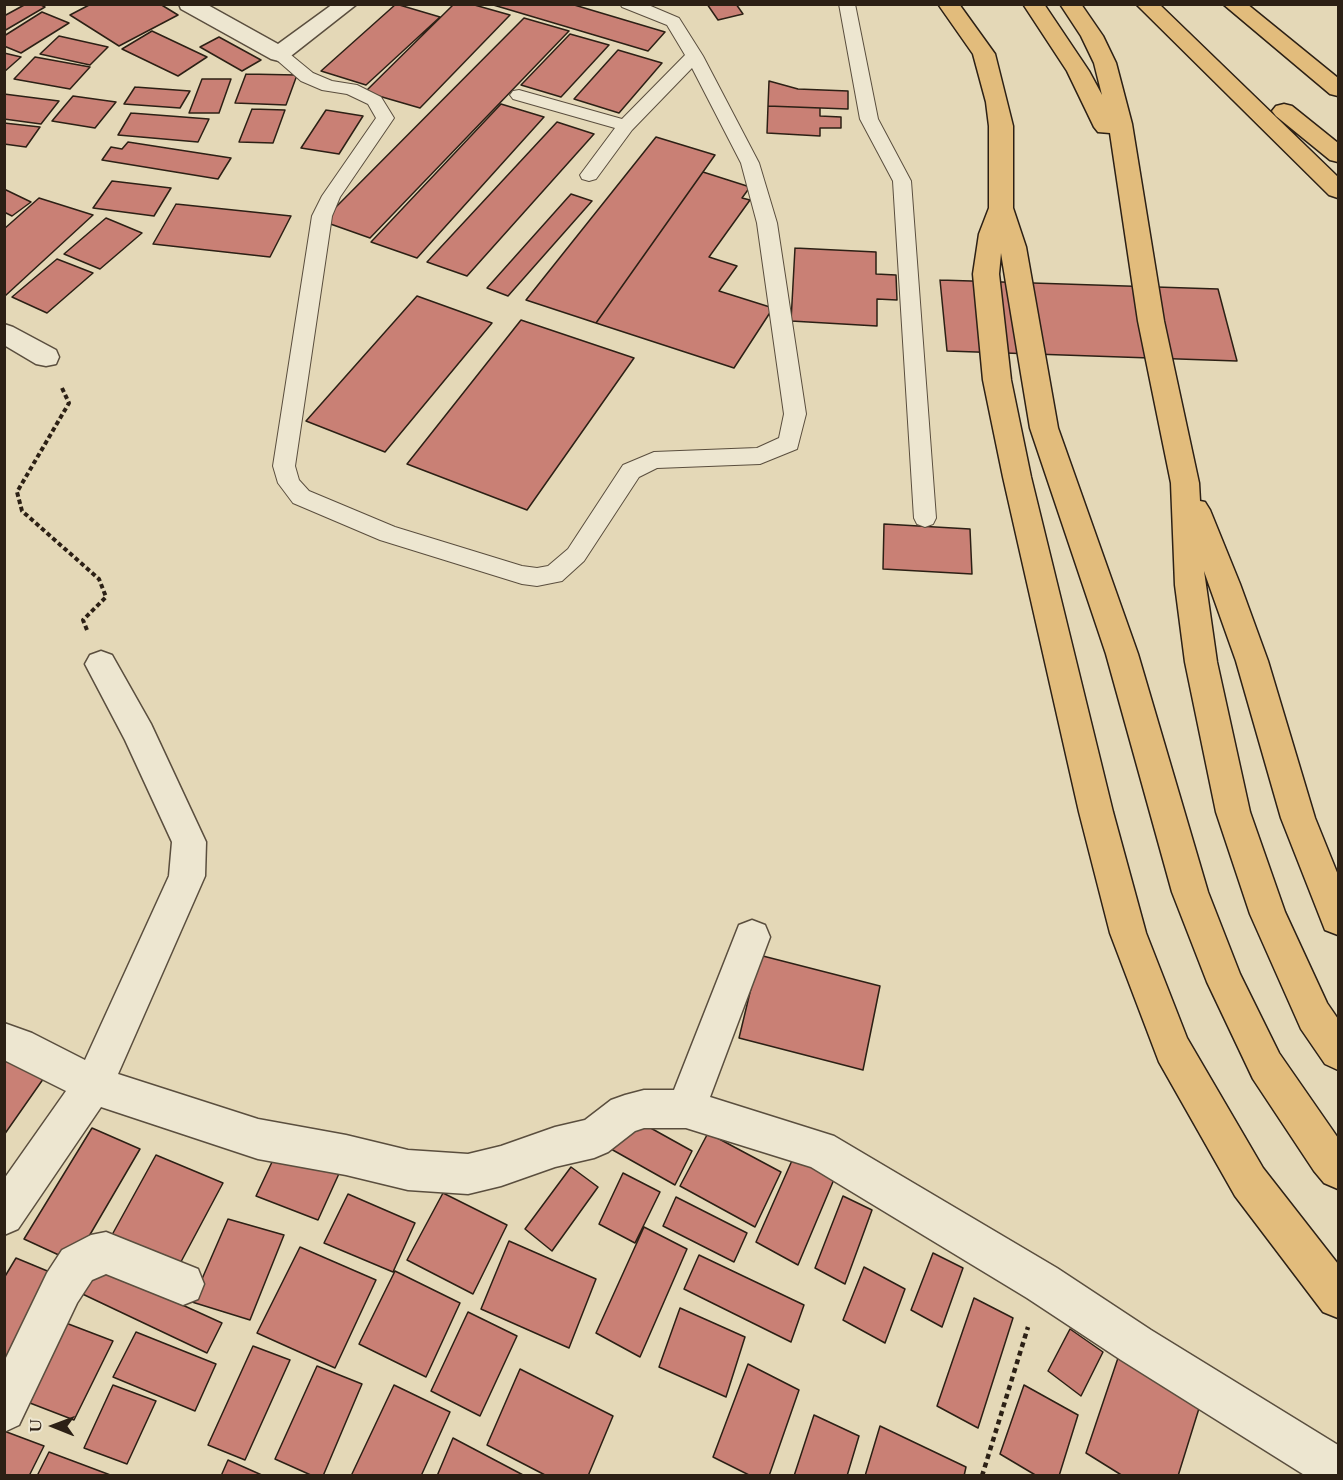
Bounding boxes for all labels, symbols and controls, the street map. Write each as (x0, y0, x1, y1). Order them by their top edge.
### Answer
north arrow (24, 1396, 84, 1456)
text: U (25, 1419, 47, 1432)

